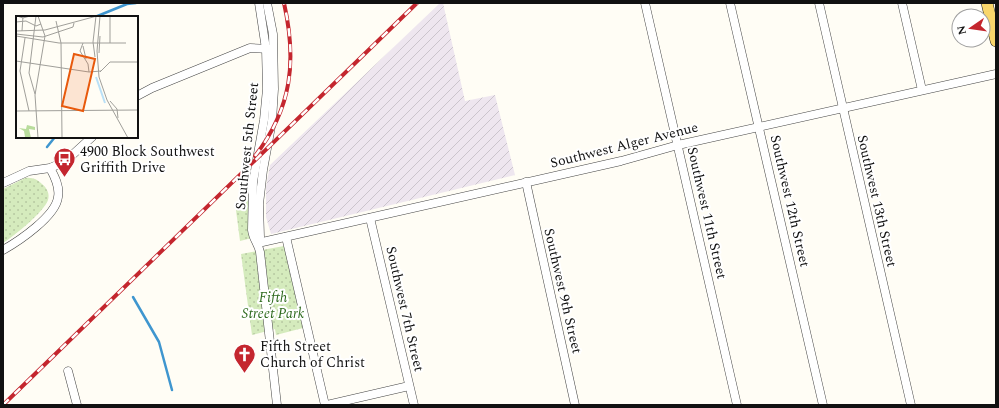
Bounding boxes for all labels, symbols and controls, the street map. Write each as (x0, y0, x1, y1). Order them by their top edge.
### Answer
north arrow (951, 8, 991, 48)
inset map (16, 16, 138, 138)
text: N (952, 24, 971, 36)
street label: Southwest 5th Street (230, 81, 264, 211)
street label: Southwest Alger Avenue (548, 116, 700, 174)
street label: Southwest 12th Street (765, 133, 815, 269)
street label: Southwest 13th Street (852, 133, 902, 269)
place label: 4900 Block Southwest Griffith Drive (80, 141, 215, 178)
street label: Southwest 11th Street (682, 145, 732, 281)
bus stop icon: 4900 Block Southwest Griffith Drive (52, 146, 78, 179)
street label: Southwest 9th Street (538, 226, 588, 356)
street label: Southwest 7th Street (380, 244, 430, 374)
park label: Fifth Street Park (242, 287, 305, 324)
place label: Fifth Street Church of Christ (260, 336, 365, 373)
church icon: Fifth Street Church of Christ (231, 341, 257, 374)

